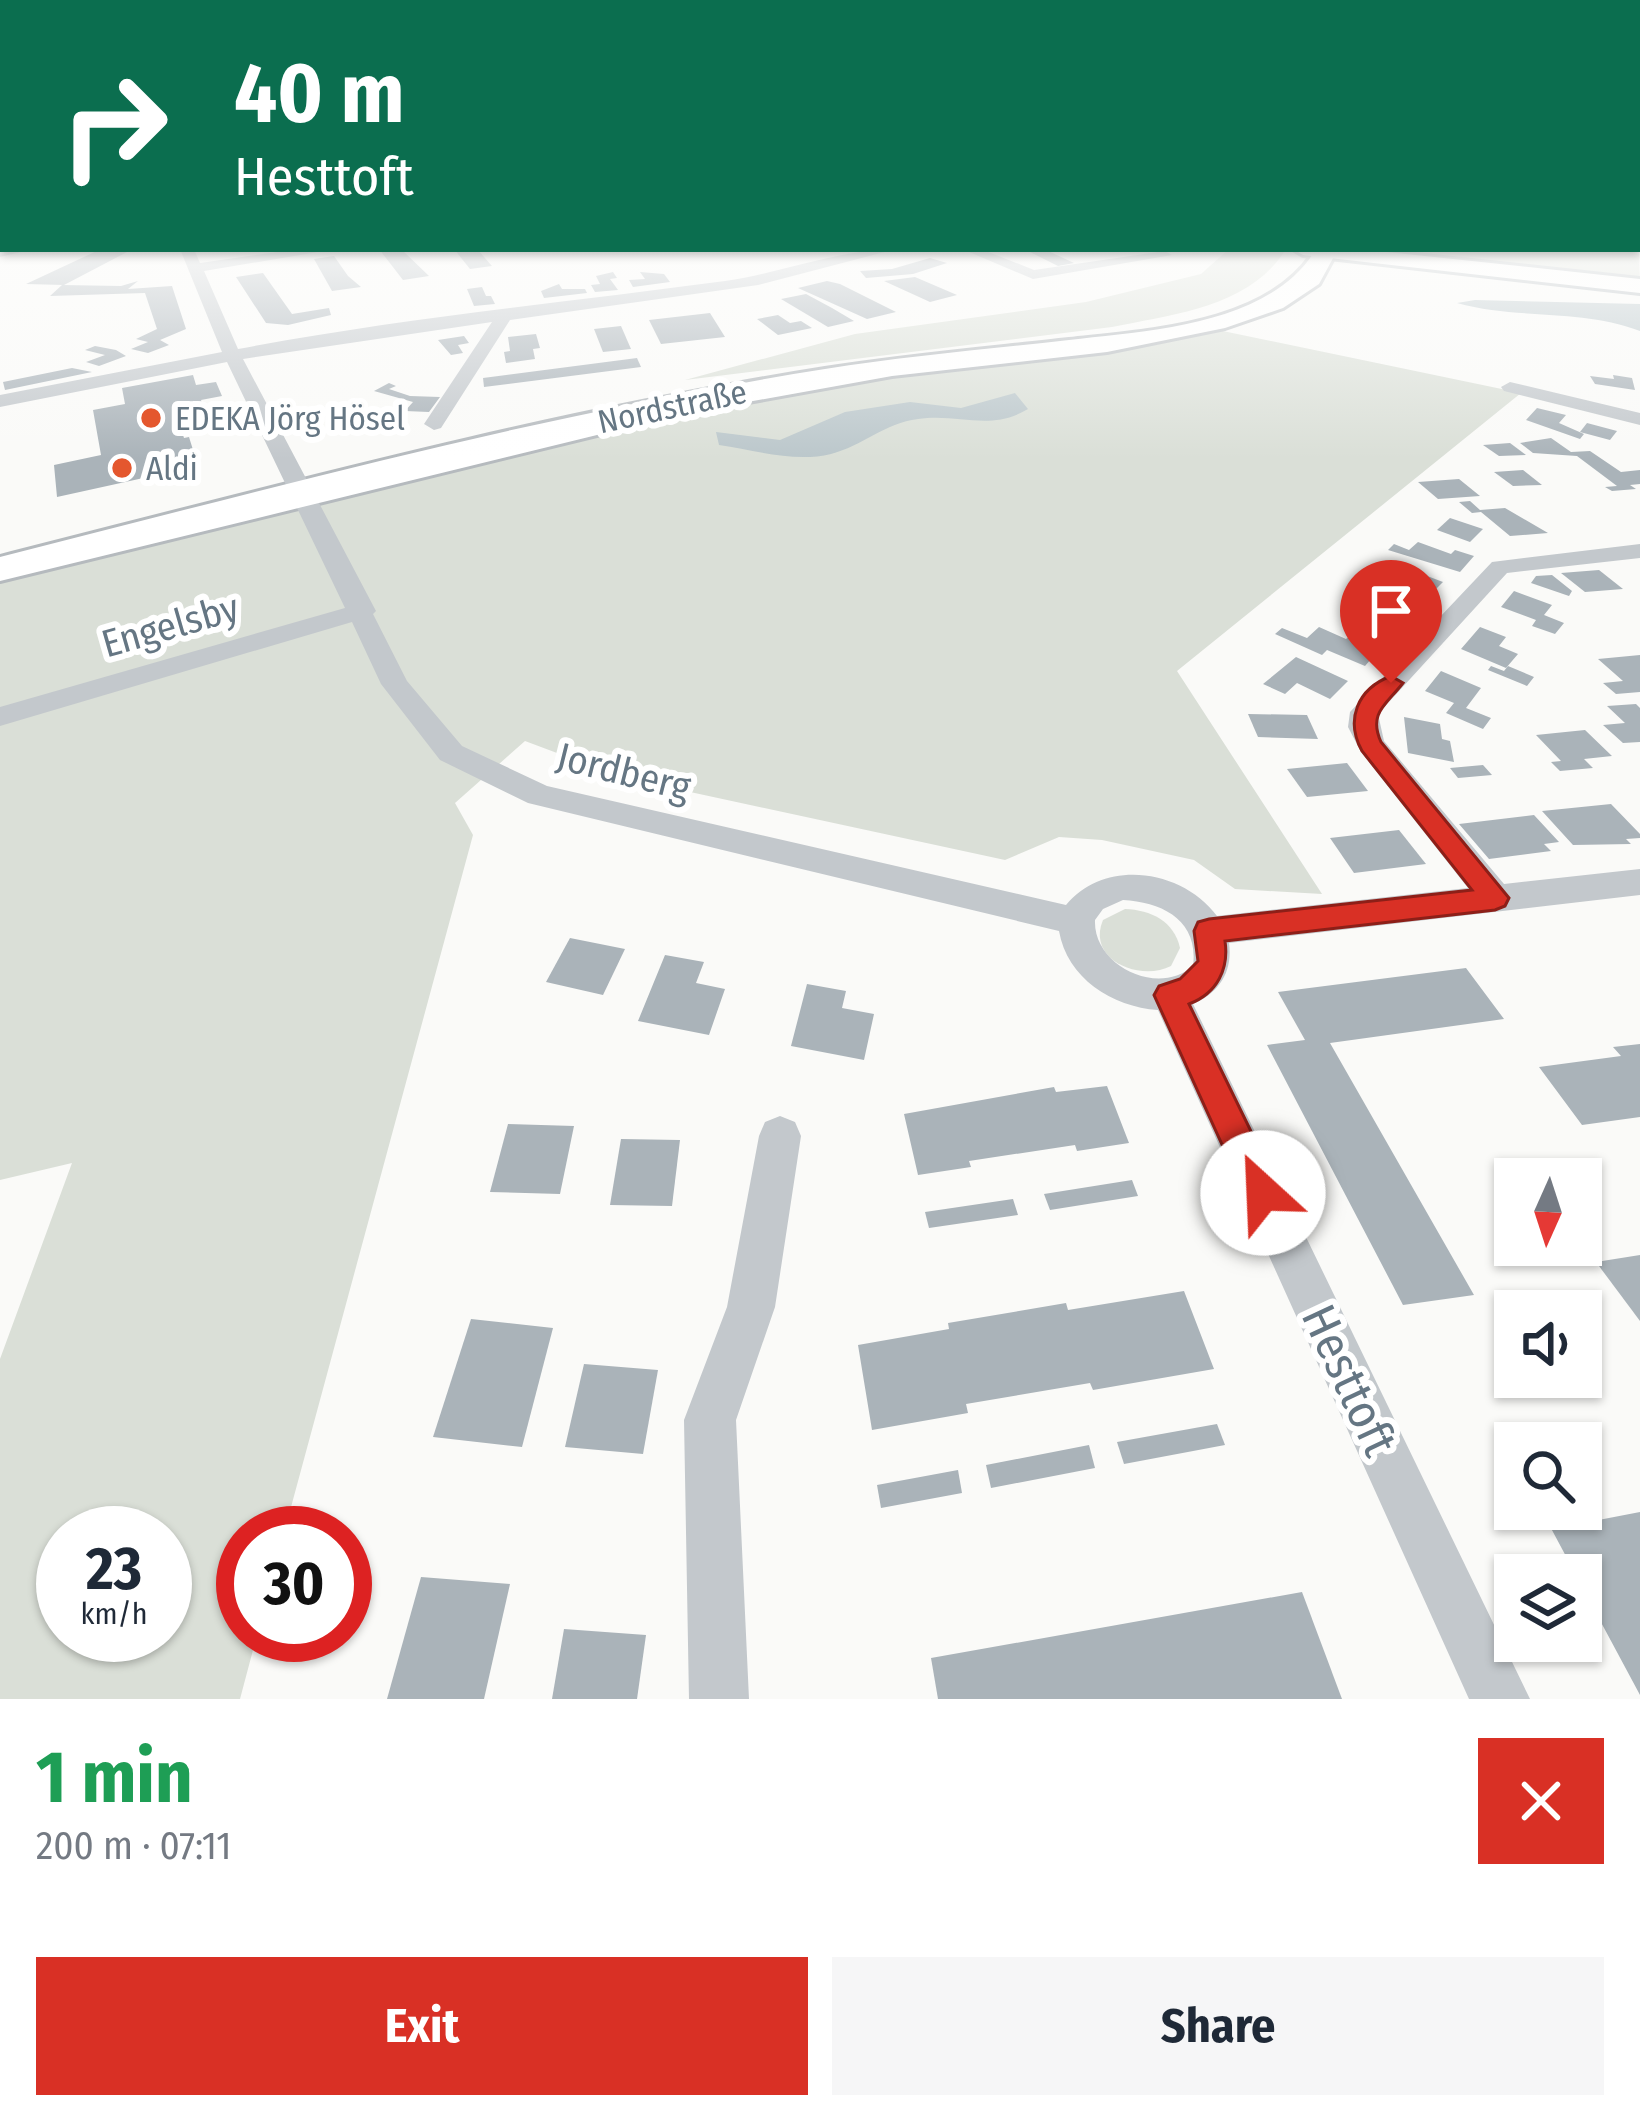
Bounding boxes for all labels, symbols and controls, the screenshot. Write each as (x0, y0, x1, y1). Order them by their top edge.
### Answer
text: 40 m (234, 43, 405, 144)
icon: right (36, 48, 192, 204)
text: Hesttoft (234, 145, 414, 209)
street label: Nordstraße (594, 372, 750, 442)
place label: EDEKA Jörg Hösel (175, 399, 405, 439)
marker: EDEKA Jörg Hösel (138, 405, 164, 431)
place label: Aldi (146, 449, 198, 489)
marker: Aldi (109, 455, 135, 481)
pin (1340, 560, 1442, 683)
icon: arrive (1358, 578, 1424, 644)
street label: Engelsby (96, 584, 245, 667)
street label: Jordberg (552, 733, 696, 811)
position arrow (1200, 1130, 1326, 1256)
north arrow (1494, 1158, 1602, 1266)
map controls (1494, 1158, 1602, 1662)
button: sound (1494, 1290, 1602, 1398)
street label: Hesttoft (1289, 1296, 1409, 1465)
button: search (1494, 1422, 1602, 1530)
speed limit sign: 30 (216, 1506, 372, 1662)
text: 23 (86, 1533, 142, 1605)
button: layers (1494, 1554, 1602, 1662)
text: km/h (81, 1596, 147, 1632)
text: 1 min (36, 1735, 193, 1821)
button: close (1478, 1738, 1604, 1864)
text: 200 m · 07:11 (36, 1823, 232, 1869)
button: Exit (36, 1957, 808, 2095)
button: Share (832, 1957, 1604, 2095)

